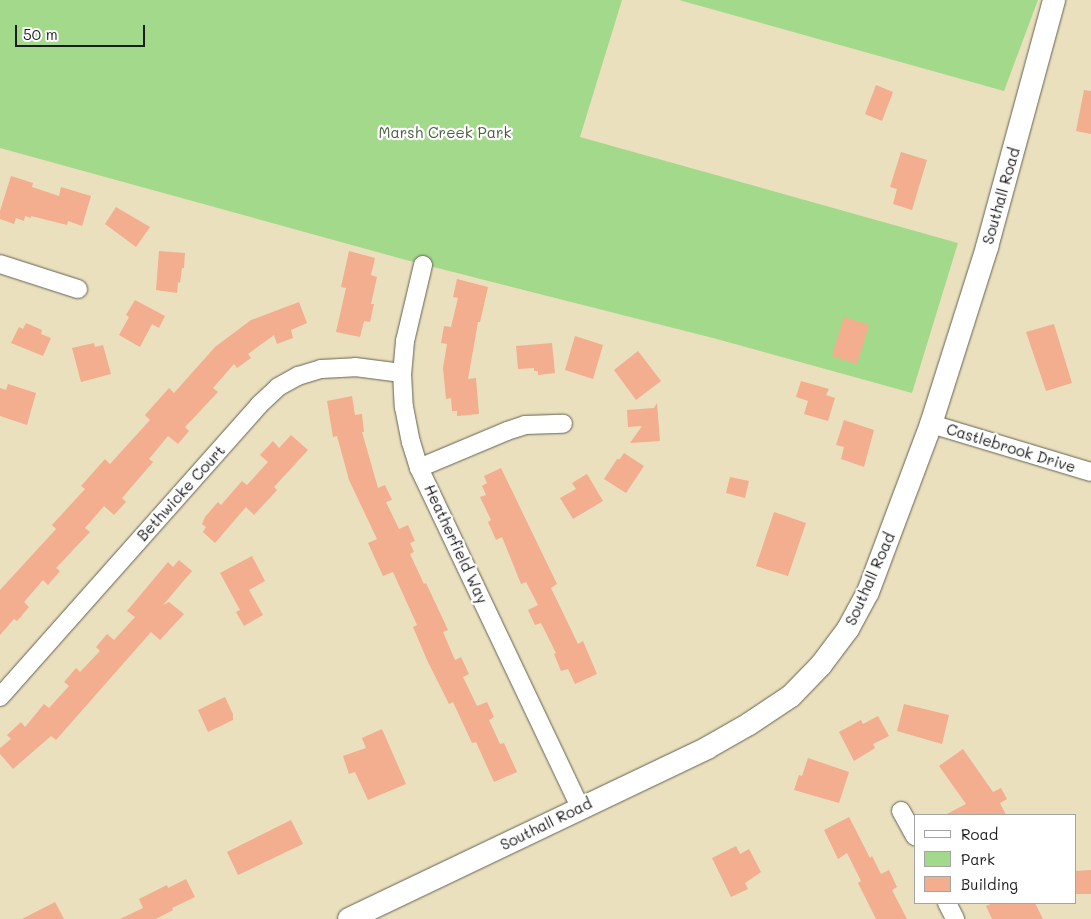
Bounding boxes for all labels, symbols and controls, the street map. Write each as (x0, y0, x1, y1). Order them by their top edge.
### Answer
scale bar (18, 15, 148, 47)
text: 50 m (23, 24, 58, 44)
park label: Marsh Creek Park (379, 124, 511, 142)
street label: Southall Road (979, 146, 1023, 246)
street label: Castlebrook Drive (944, 420, 1078, 476)
street label: Bethwicke Court (133, 441, 229, 545)
street label: Heatherfield Way (421, 482, 491, 606)
street label: Southall Road (842, 530, 898, 628)
street label: Southall Road (497, 794, 595, 854)
legend (914, 814, 1076, 904)
text: Road (961, 824, 998, 844)
text: Park (961, 849, 995, 869)
text: Building (961, 874, 1018, 894)

